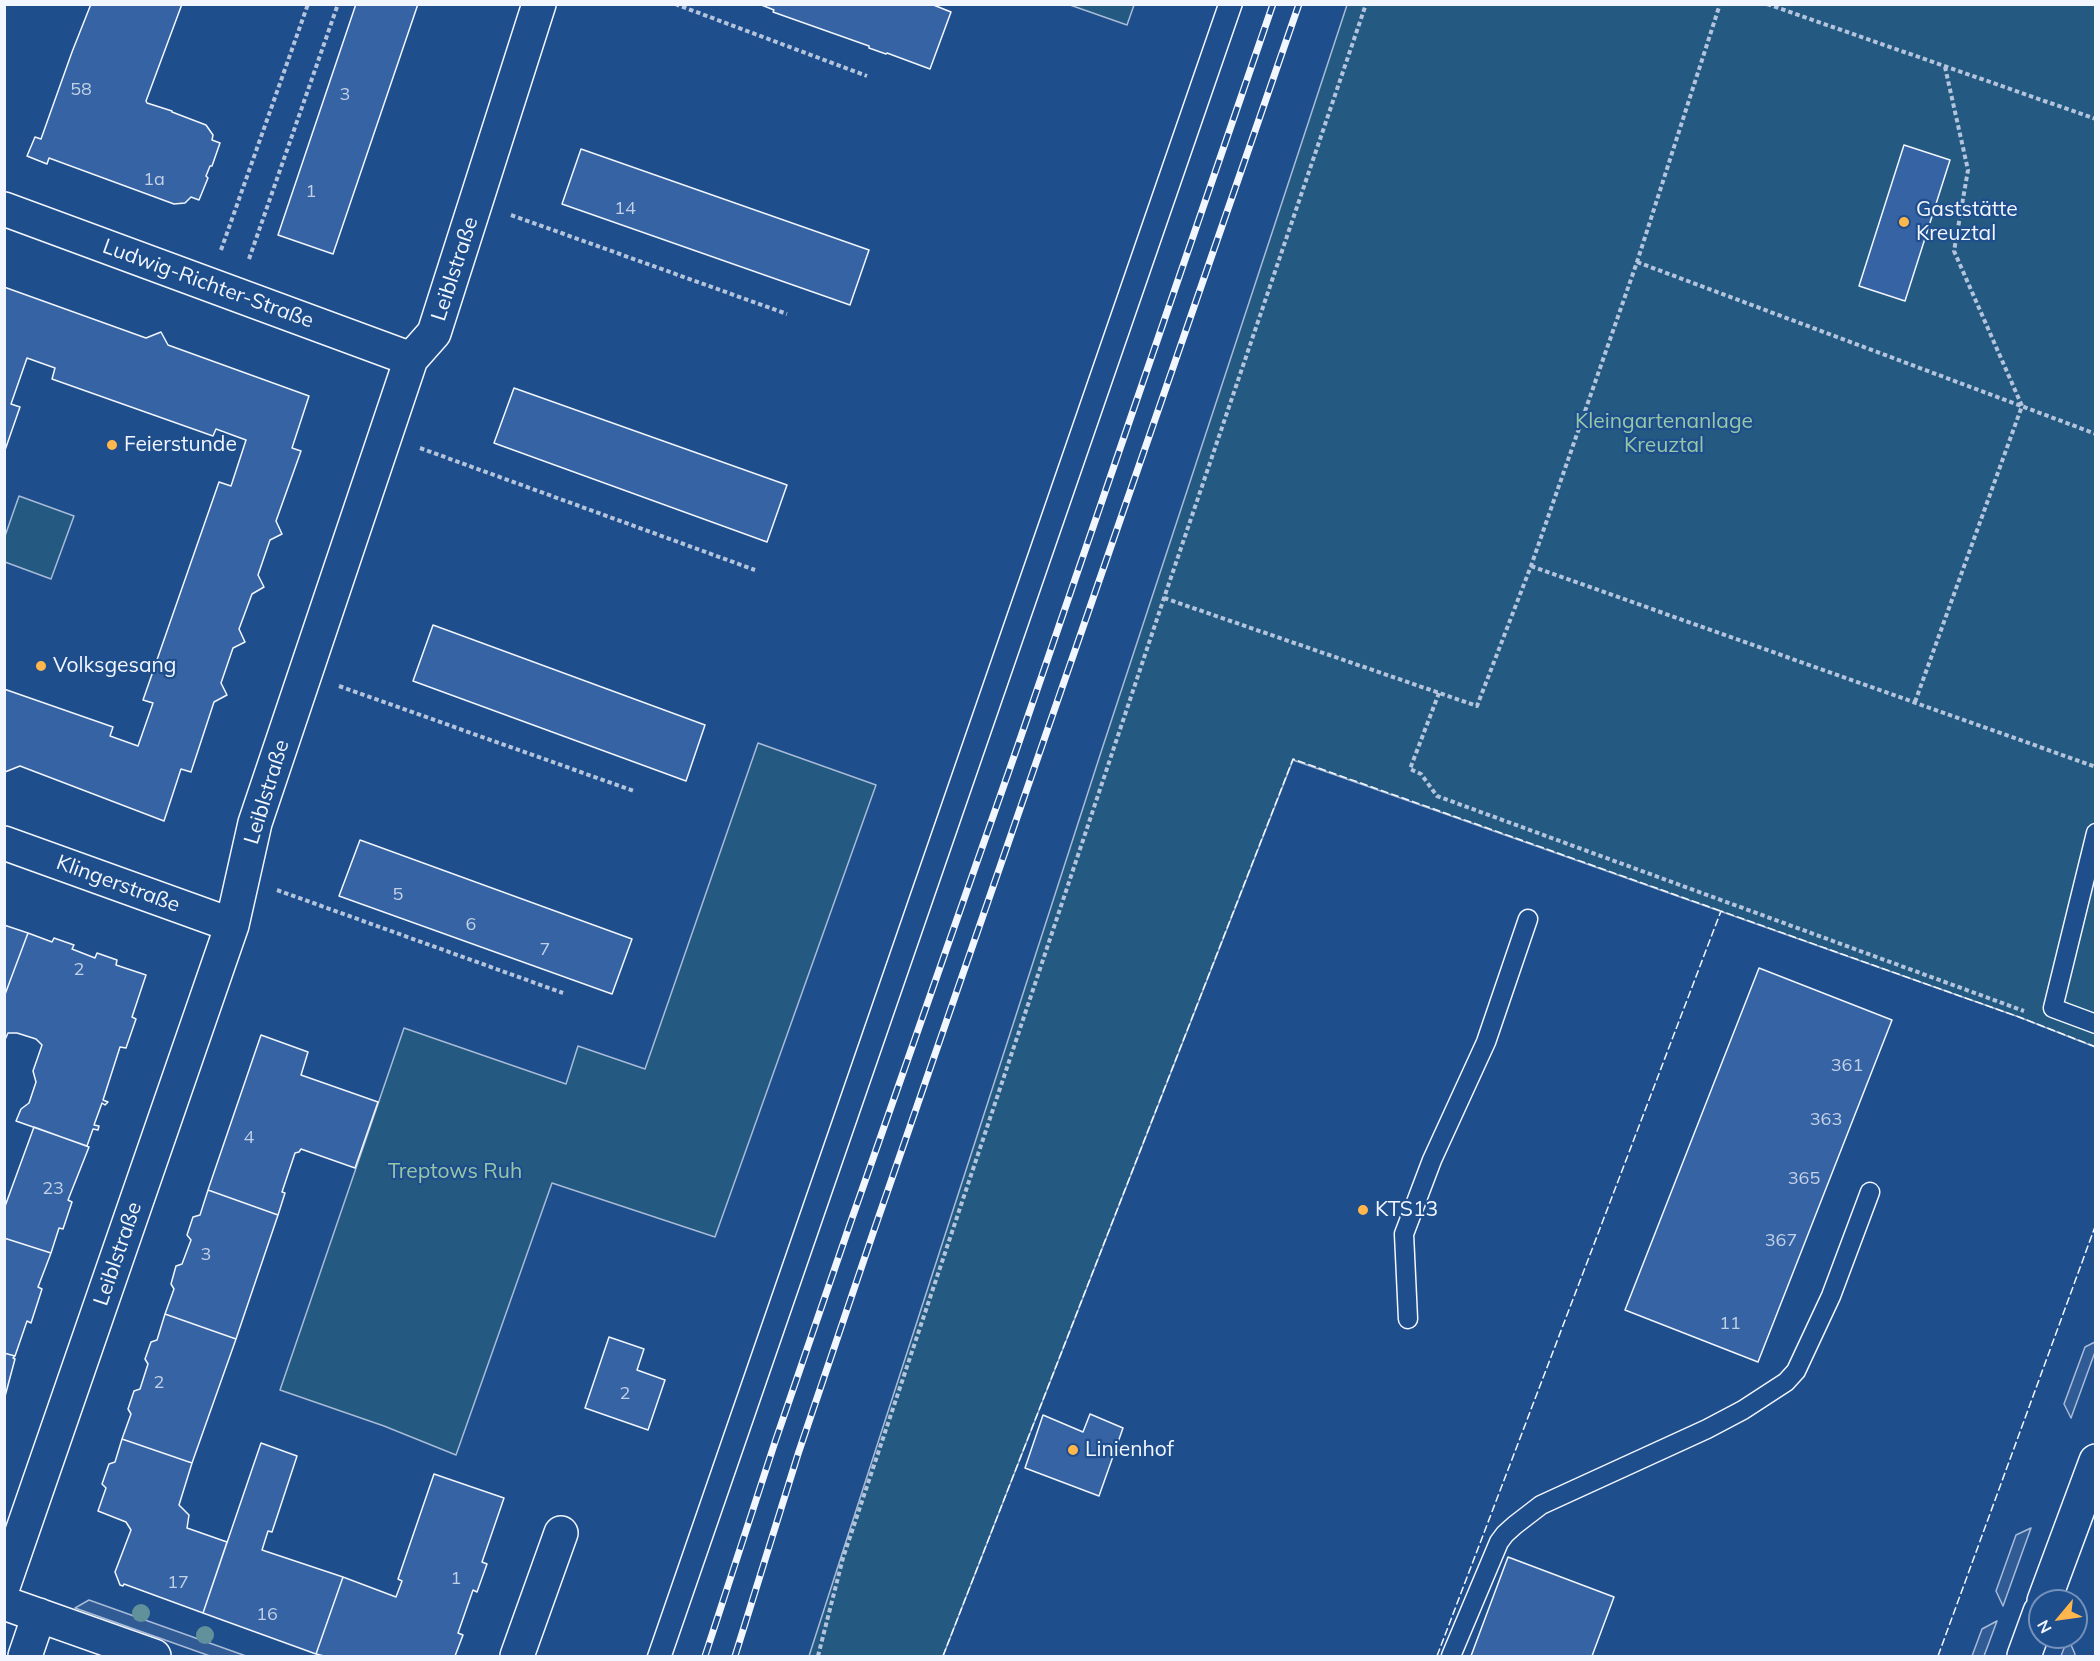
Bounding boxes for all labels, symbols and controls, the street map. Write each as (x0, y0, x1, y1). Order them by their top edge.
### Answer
house number: 58 (70, 79, 92, 101)
house number: 3 (340, 84, 350, 106)
house number: 1a (143, 169, 165, 191)
house number: 1 (306, 181, 316, 203)
place label: Gaststätte Kreuztal (1916, 197, 2018, 247)
house number: 14 (614, 198, 636, 220)
street label: Leiblstraße (426, 214, 484, 324)
marker: Gaststätte Kreuztal (1897, 215, 1911, 229)
street label: Ludwig-Richter-Straße (99, 234, 317, 334)
park label: Kleingartenanlage Kreuztal (1575, 409, 1753, 459)
place label: Feierstunde (124, 432, 237, 458)
marker: Feierstunde (105, 438, 119, 452)
place label: Volksgesang (53, 653, 177, 679)
marker: Volksgesang (34, 659, 48, 673)
street label: Leiblstraße (239, 737, 295, 847)
street label: Klingerstraße (53, 850, 183, 918)
house number: 5 (393, 884, 403, 906)
house number: 6 (466, 914, 476, 936)
house number: 7 (540, 939, 550, 961)
house number: 2 (74, 959, 84, 981)
house number: 361 (1831, 1055, 1863, 1077)
house number: 363 (1810, 1109, 1842, 1131)
house number: 4 (244, 1127, 254, 1149)
park label: Treptows Ruh (388, 1159, 522, 1185)
house number: 365 (1788, 1168, 1820, 1190)
house number: 23 (42, 1178, 64, 1200)
place label: KTS13 (1375, 1197, 1438, 1223)
street label: Leiblstraße (89, 1199, 147, 1309)
marker: KTS13 (1356, 1203, 1370, 1217)
house number: 367 (1765, 1230, 1797, 1252)
house number: 3 (201, 1244, 211, 1266)
house number: 11 (1719, 1313, 1741, 1335)
house number: 2 (154, 1372, 164, 1394)
house number: 2 (620, 1383, 630, 1405)
place label: Linienhof (1085, 1437, 1174, 1463)
marker: Linienhof (1066, 1443, 1080, 1457)
house number: 1 (451, 1568, 461, 1590)
house number: 17 (167, 1572, 189, 1594)
north arrow (2028, 1589, 2088, 1649)
house number: 16 (256, 1604, 278, 1626)
text: N (2032, 1617, 2056, 1637)

